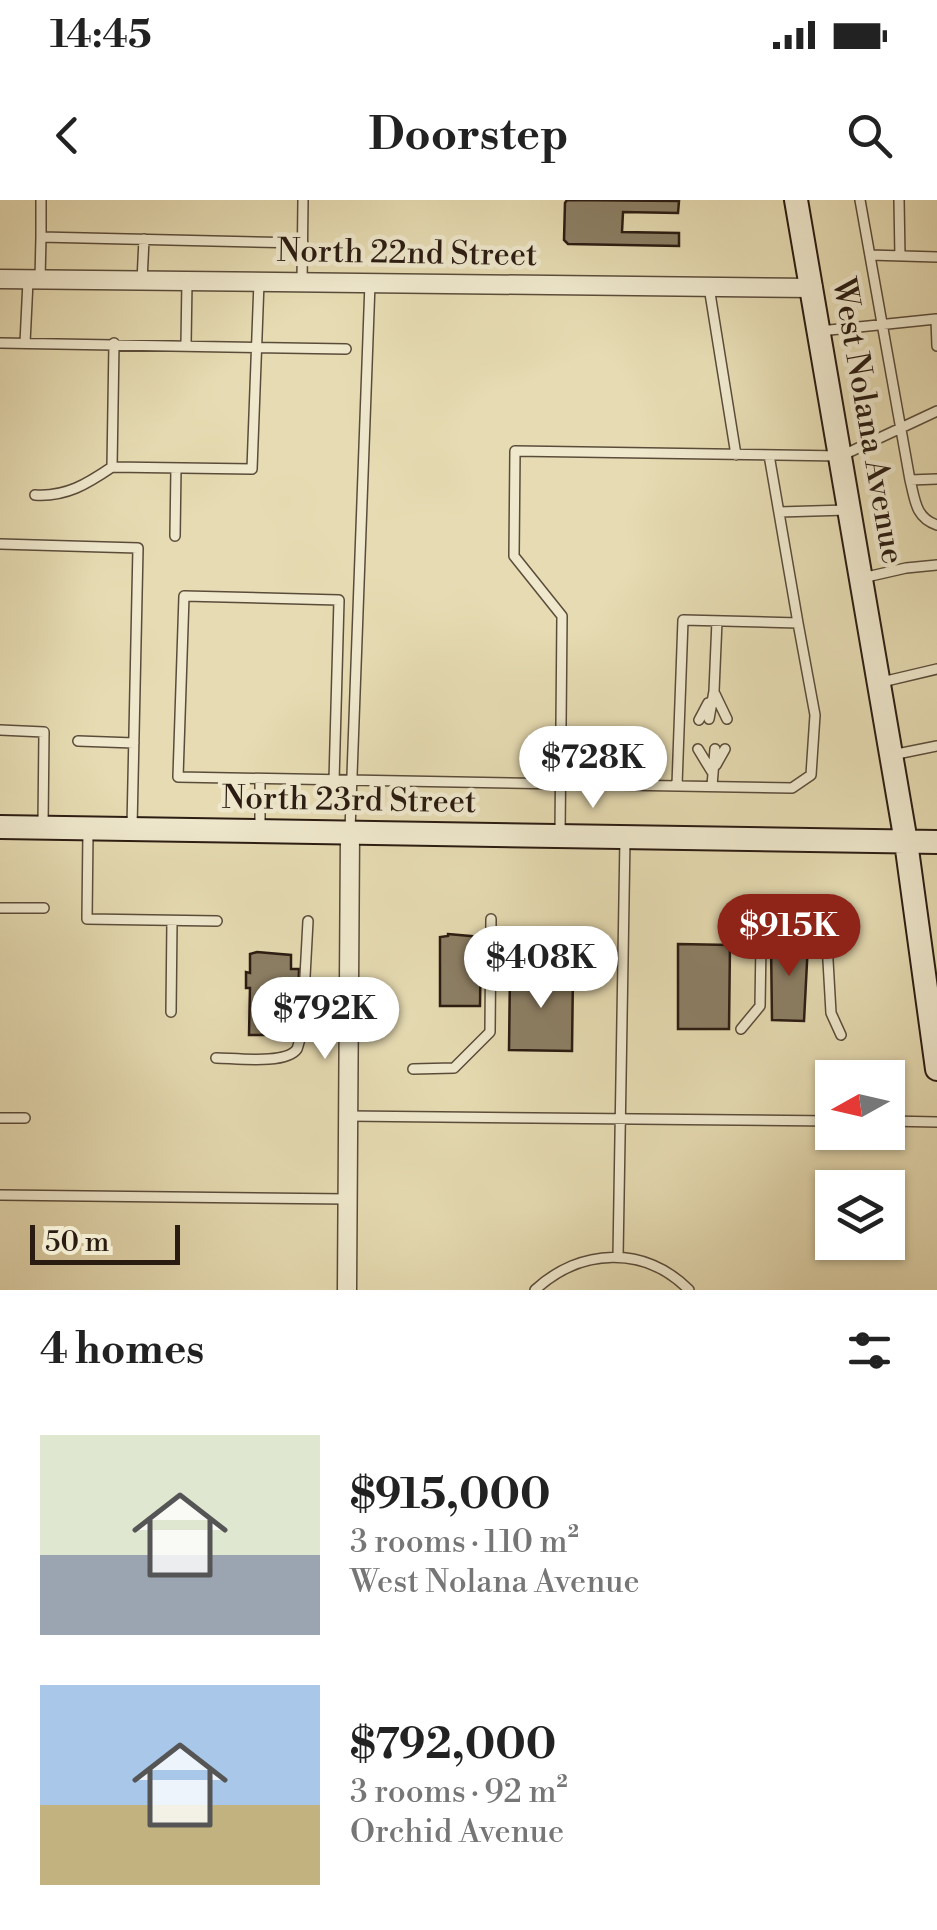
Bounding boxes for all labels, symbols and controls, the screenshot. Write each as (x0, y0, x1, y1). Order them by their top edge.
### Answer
text: 14:45 (50, 12, 151, 59)
text: Doorstep (368, 107, 569, 164)
icon: back (40, 108, 95, 163)
icon: search (842, 108, 897, 163)
street label: North 22nd Street (276, 231, 538, 275)
street label: West Nolana Avenue (823, 274, 913, 567)
pin: $728K (523, 726, 663, 811)
text: $728K (541, 738, 645, 778)
street label: North 23rd Street (221, 778, 477, 822)
pin: $915K (719, 894, 859, 979)
text: $915K (739, 906, 839, 946)
pin: $408K (471, 926, 611, 1011)
text: $408K (486, 938, 596, 978)
pin: $792K (255, 977, 395, 1062)
text: $792K (273, 989, 377, 1029)
north arrow (815, 1060, 905, 1150)
map controls (815, 1060, 905, 1260)
button: layers (815, 1170, 905, 1260)
scale bar (30, 1220, 180, 1264)
text: 50 m (45, 1225, 109, 1260)
icon: filters (842, 1323, 897, 1378)
text: 4 homes (40, 1324, 204, 1377)
text: $915,000 (350, 1469, 551, 1522)
icon: home (120, 1475, 240, 1595)
text: 3 rooms · 110 m² (350, 1522, 579, 1562)
text: West Nolana Avenue (350, 1562, 640, 1602)
text: $792,000 (350, 1719, 556, 1772)
icon: home (120, 1725, 240, 1845)
text: 3 rooms · 92 m² (350, 1772, 568, 1812)
text: Orchid Avenue (350, 1812, 564, 1852)

